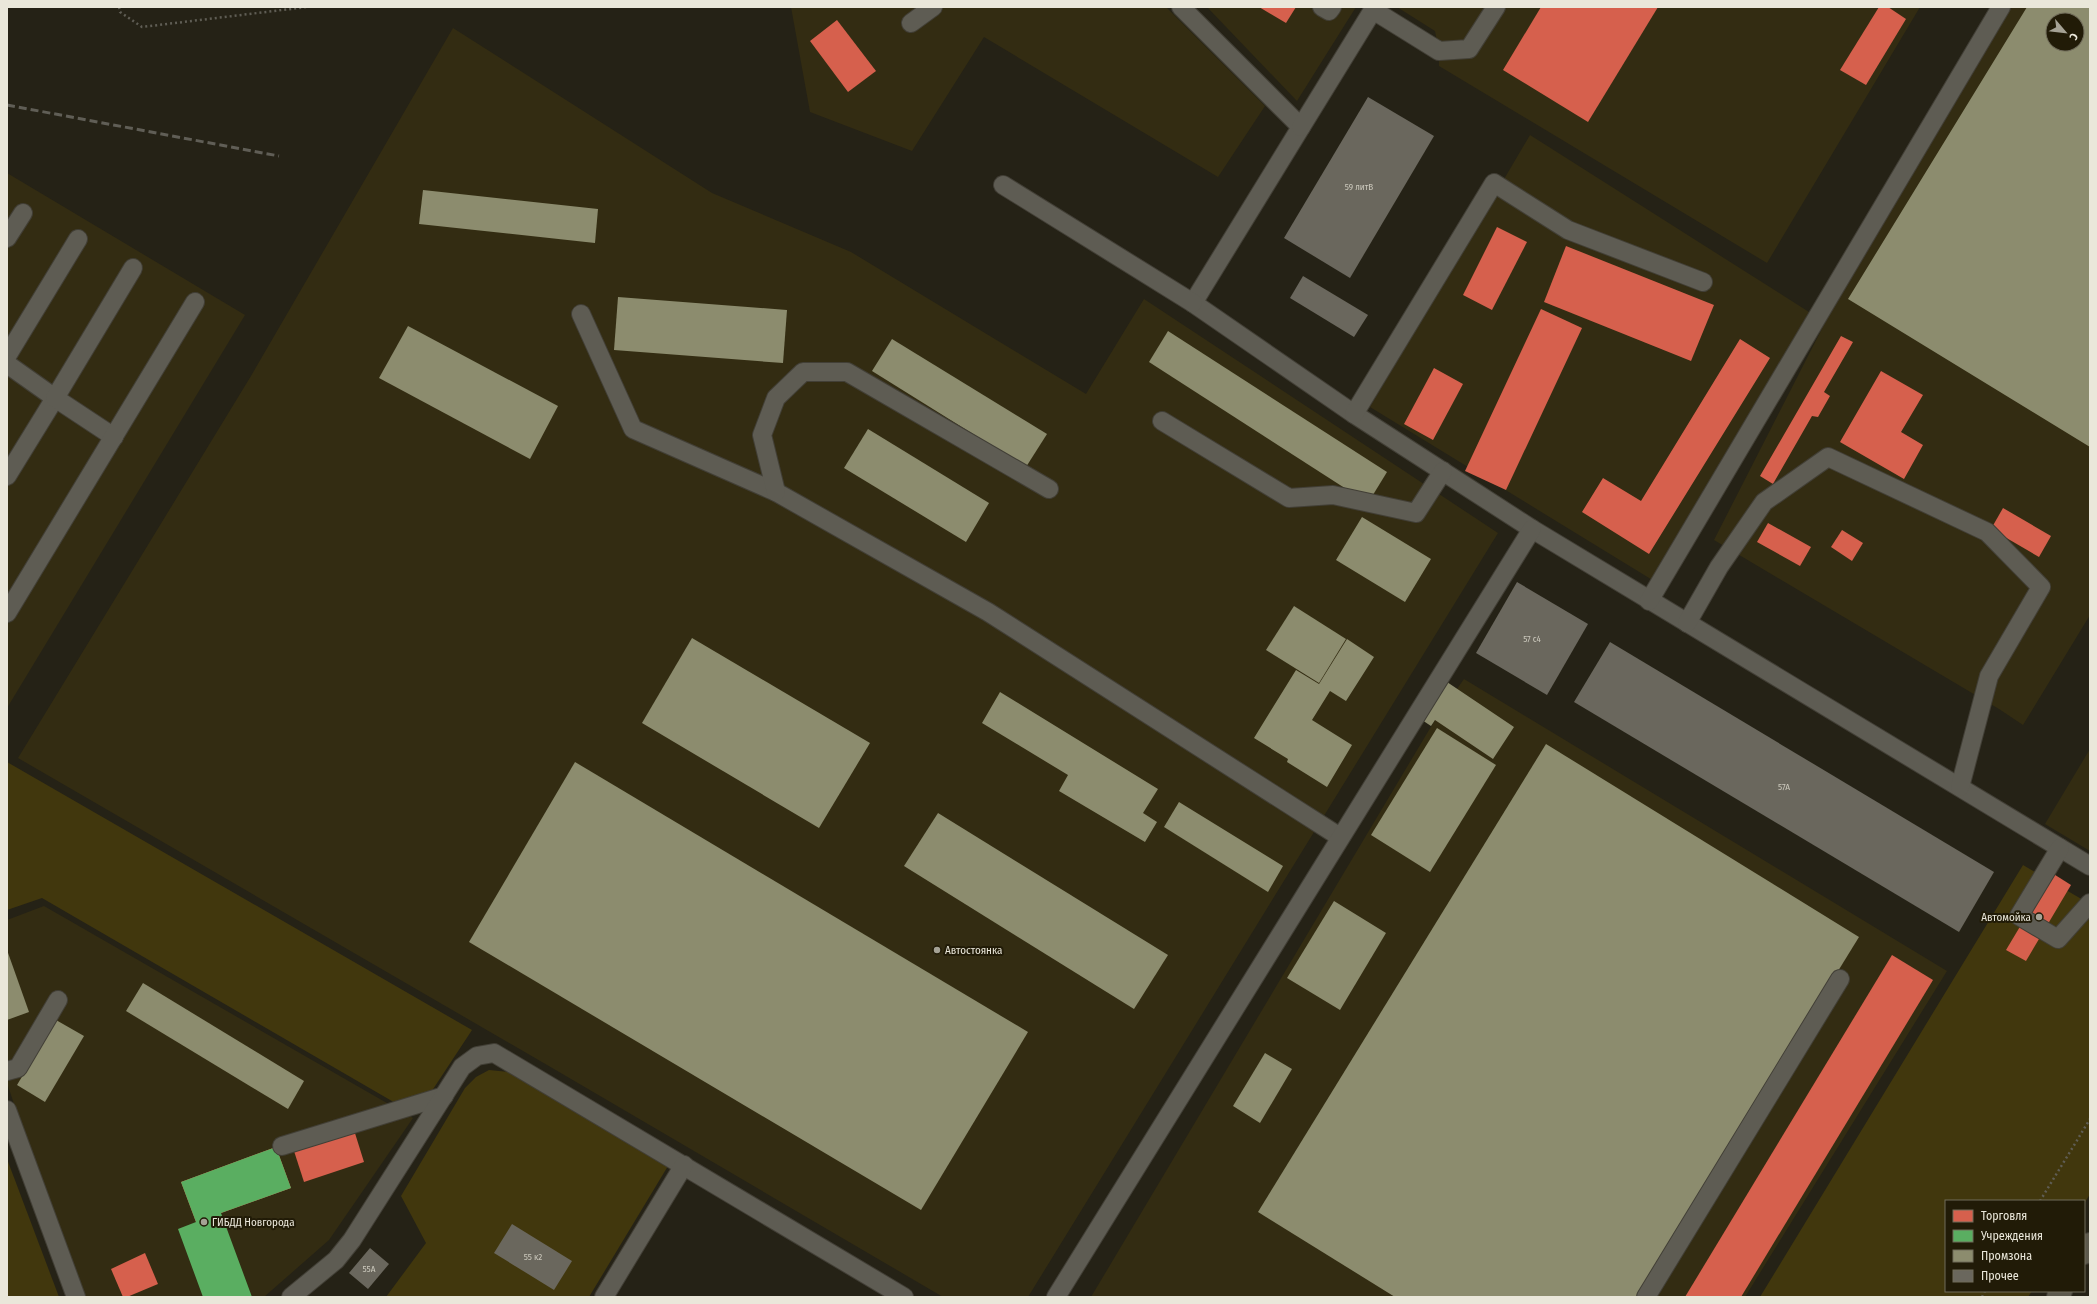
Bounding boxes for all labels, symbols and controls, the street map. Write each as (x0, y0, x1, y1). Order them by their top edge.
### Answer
north arrow (2045, 12, 2085, 52)
text: С (2066, 31, 2080, 42)
house number: 59 литВ (1345, 182, 1373, 192)
house number: 57 с4 (1523, 634, 1541, 644)
house number: 57А (1778, 782, 1790, 792)
place label: Автомойка (1981, 911, 2031, 924)
marker: Автомойка (2034, 912, 2044, 922)
place label: Автостоянка (945, 944, 1002, 957)
marker: Автостоянка (932, 945, 942, 955)
legend (1945, 1200, 2085, 1292)
text: Торговля (1981, 1209, 2027, 1223)
place label: ГИБДД Новгорода (212, 1216, 295, 1229)
marker: ГИБДД Новгорода (199, 1217, 209, 1227)
text: Учреждения (1980, 1229, 2043, 1243)
text: Промзона (1981, 1249, 2032, 1263)
house number: 55 к2 (524, 1252, 542, 1262)
house number: 55А (363, 1264, 376, 1274)
text: Прочее (1981, 1269, 2019, 1283)

